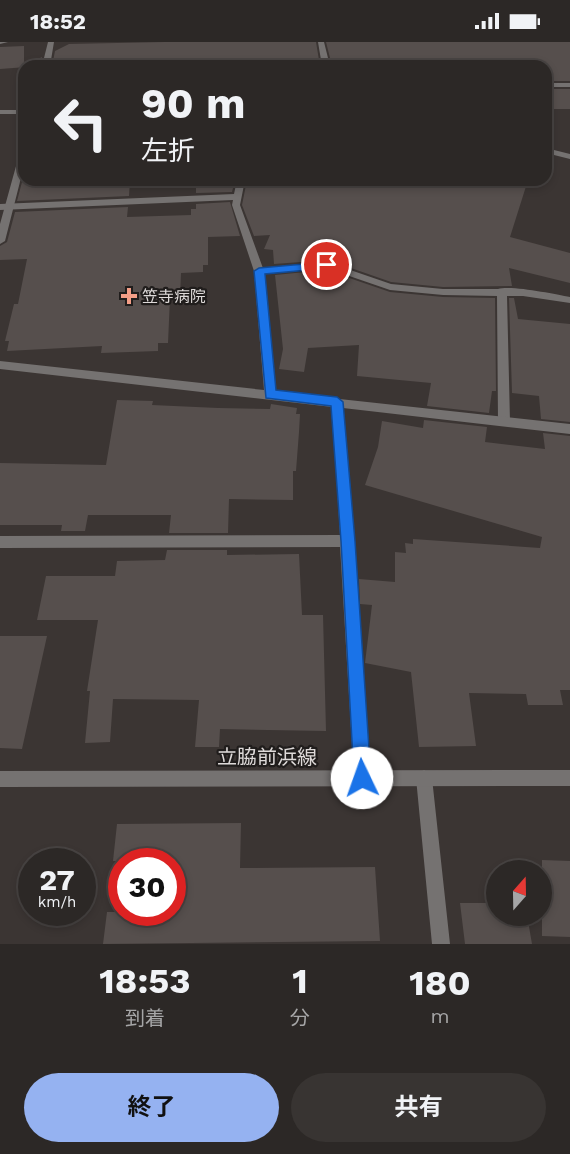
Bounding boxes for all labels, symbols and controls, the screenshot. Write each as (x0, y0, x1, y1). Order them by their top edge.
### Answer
text: 18:52 (30, 9, 86, 34)
text: 90 m (141, 79, 245, 128)
icon: left (42, 84, 120, 162)
text: 左折 (141, 135, 195, 167)
pin (301, 239, 352, 290)
icon: arrive (310, 248, 343, 281)
marker: 笠寺病院 (120, 287, 138, 305)
place label: 笠寺病院 (142, 287, 206, 306)
street label: 立脇前浜線 (217, 745, 317, 769)
position arrow (330, 746, 394, 810)
speed limit sign: 30 (108, 848, 186, 926)
north arrow (486, 860, 552, 926)
map controls (486, 860, 552, 926)
text: 27 (39, 862, 75, 897)
text: km/h (38, 893, 76, 911)
text: 18:53 (99, 960, 191, 1002)
text: 1 (292, 960, 308, 1002)
text: 180 (409, 962, 471, 1004)
text: m (430, 1004, 450, 1028)
text: 到着 (125, 1006, 165, 1030)
text: 分 (290, 1006, 310, 1030)
button: 終了 (24, 1073, 279, 1142)
button: 共有 (291, 1073, 546, 1142)

